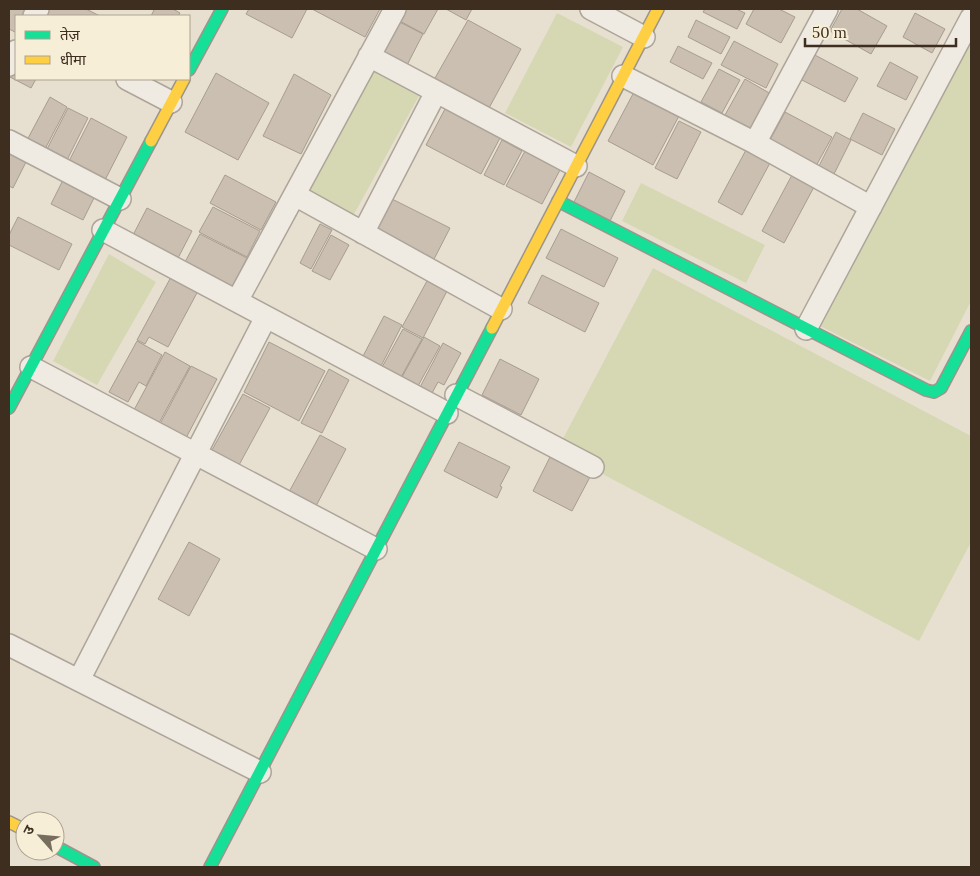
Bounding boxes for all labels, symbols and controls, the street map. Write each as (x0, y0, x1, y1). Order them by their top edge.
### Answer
legend (15, 15, 190, 80)
scale bar (805, 15, 956, 47)
text: 50 m (812, 23, 847, 42)
text: तेज़ (60, 25, 81, 44)
text: धीमा (60, 50, 87, 69)
north arrow (15, 811, 65, 861)
text: उ (19, 822, 39, 838)

